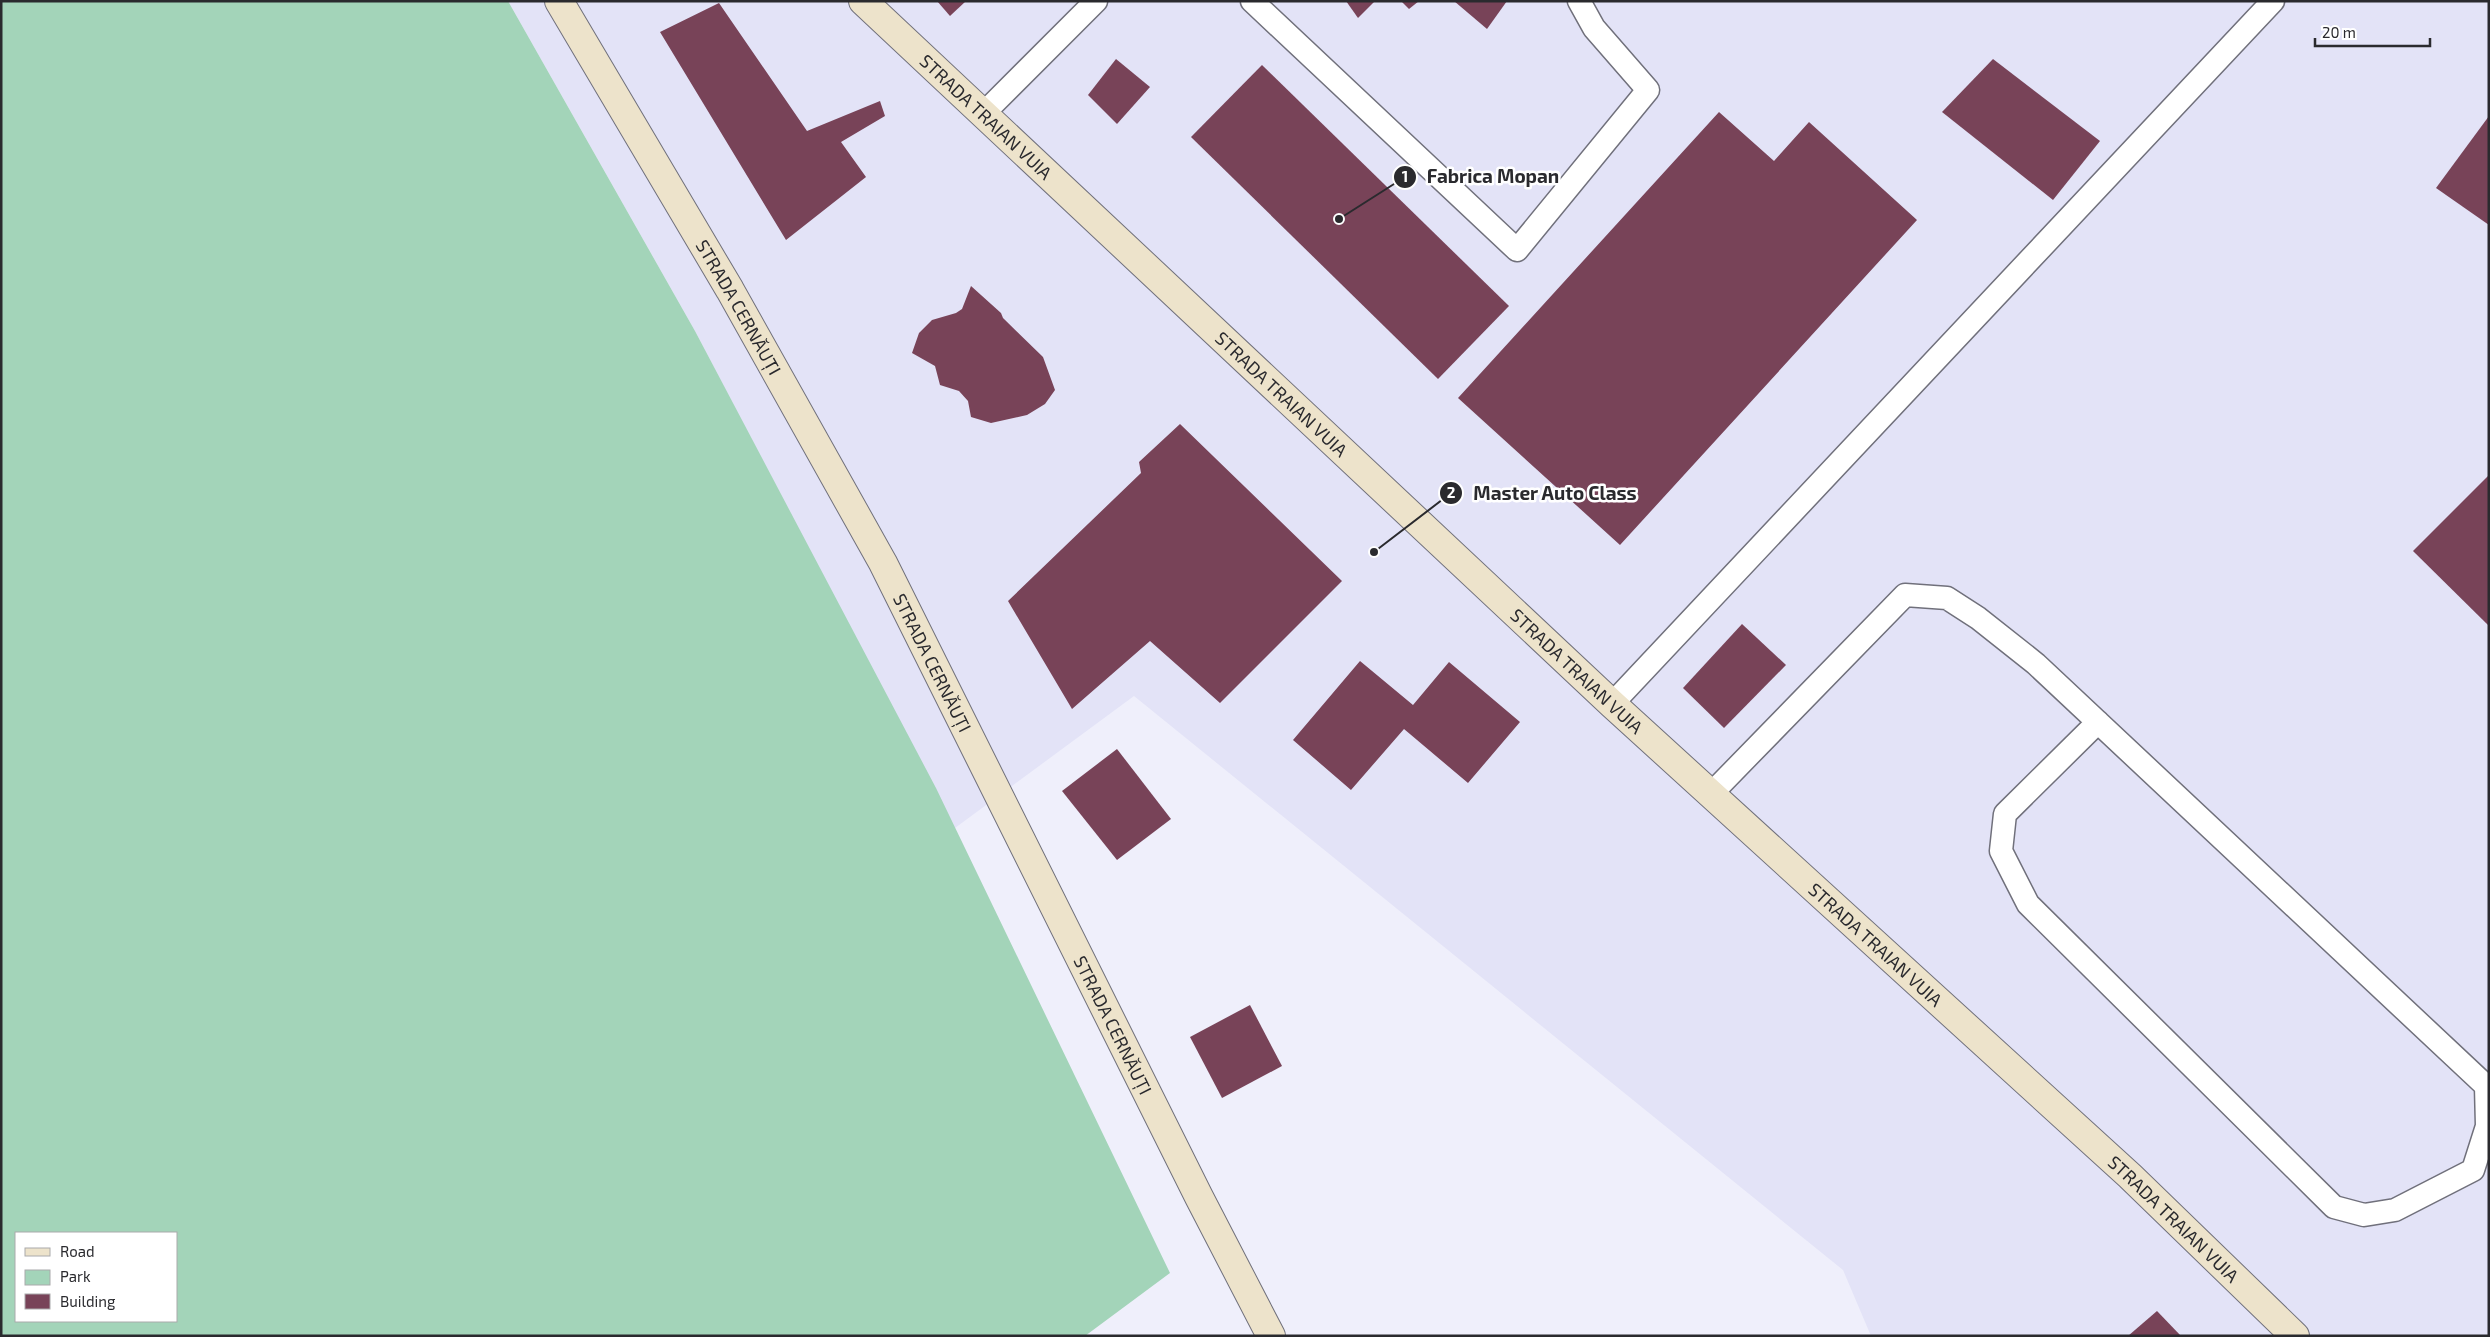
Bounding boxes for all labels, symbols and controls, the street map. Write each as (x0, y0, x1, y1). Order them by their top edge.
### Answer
scale bar (2315, 15, 2430, 47)
text: 20 m (2322, 23, 2356, 41)
street label: STRADA TRAIAN VUIA (916, 49, 1057, 184)
callout: Fabrica Mopan (1392, 160, 1570, 194)
text: Fabrica Mopan (1427, 164, 1559, 187)
text: 1 (1402, 167, 1408, 185)
street label: STRADA CERNĂUȚI (692, 235, 786, 378)
street label: STRADA TRAIAN VUIA (1211, 327, 1353, 462)
callout: Master Auto Class (1438, 476, 1648, 510)
text: Master Auto Class (1473, 481, 1637, 504)
text: 2 (1447, 483, 1456, 501)
street label: STRADA CERNĂUȚI (889, 590, 976, 736)
street label: STRADA TRAIAN VUIA (1506, 604, 1648, 738)
street label: STRADA TRAIAN VUIA (1804, 878, 1948, 1011)
street label: STRADA CERNĂUȚI (1070, 952, 1157, 1098)
street label: STRADA TRAIAN VUIA (2104, 1151, 2244, 1287)
legend (15, 1232, 178, 1322)
text: Road (60, 1242, 95, 1260)
text: Park (60, 1267, 91, 1285)
text: Building (60, 1292, 116, 1310)

